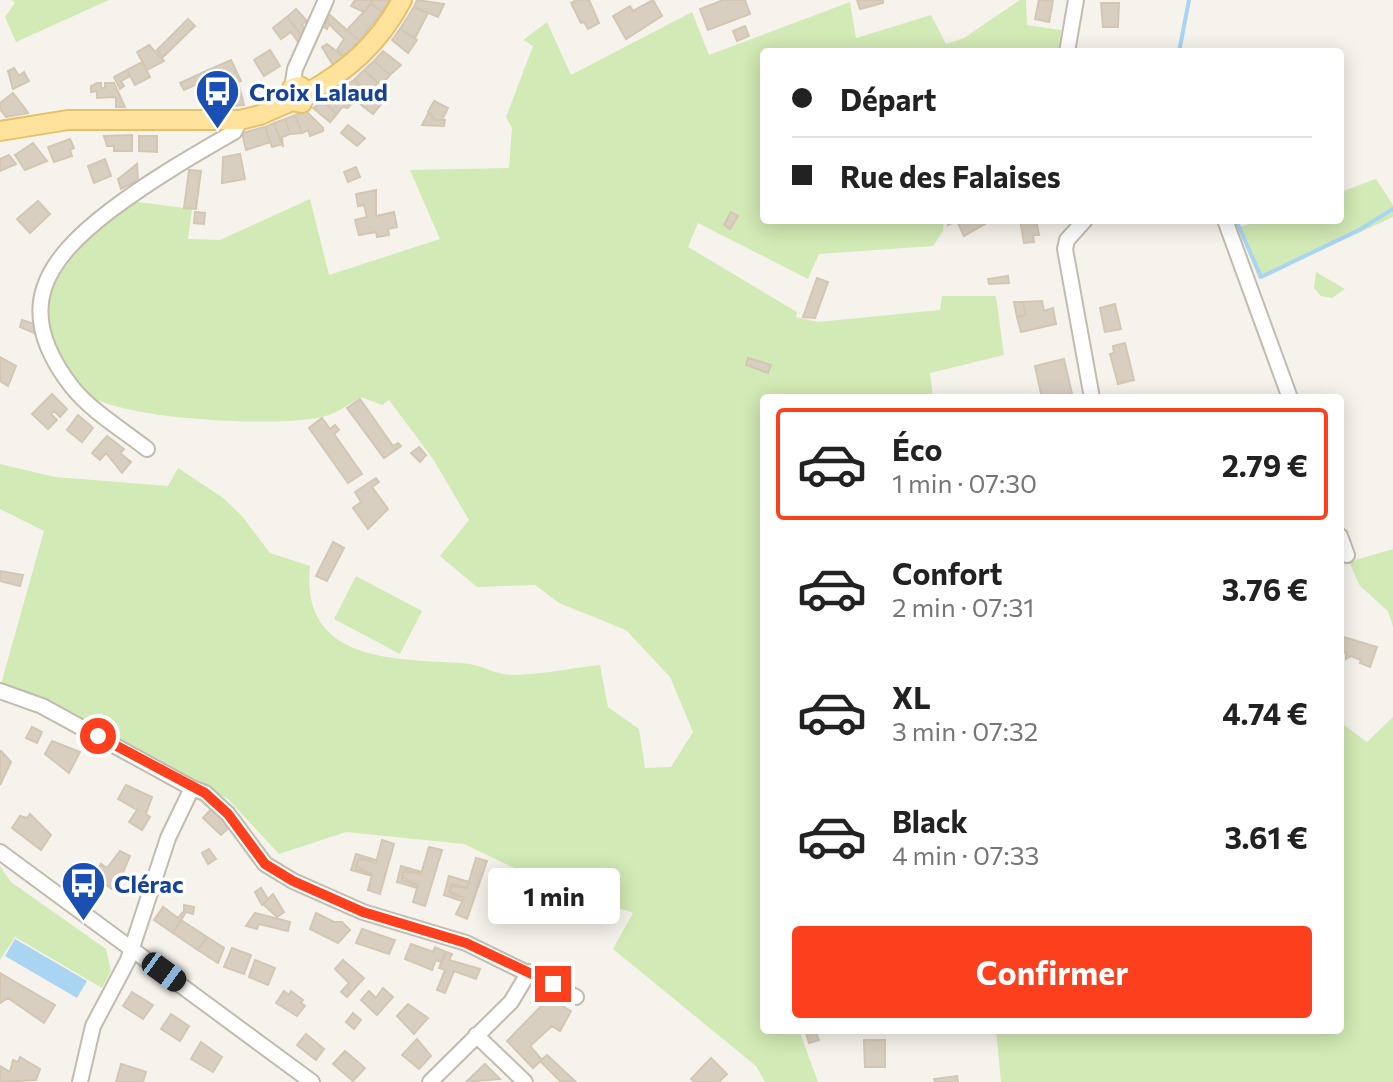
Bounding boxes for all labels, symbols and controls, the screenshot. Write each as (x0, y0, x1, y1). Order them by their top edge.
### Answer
bus stop icon: Croix Lalaud (194, 67, 242, 130)
place label: Croix Lalaud (249, 77, 388, 106)
text: Départ (840, 80, 936, 117)
text: Rue des Falaises (840, 157, 1061, 194)
icon: car (796, 428, 868, 500)
text: Éco (892, 430, 942, 467)
text: 2.79 € (1222, 446, 1308, 483)
text: 1 min · 07:30 (892, 467, 1037, 498)
icon: car (796, 552, 868, 624)
text: Confort (892, 554, 1003, 591)
text: 3.76 € (1222, 570, 1308, 607)
text: 2 min · 07:31 (892, 591, 1034, 622)
icon: car (796, 676, 868, 748)
text: XL (892, 678, 931, 715)
text: 4.74 € (1222, 694, 1308, 731)
text: 3 min · 07:32 (892, 715, 1038, 746)
route start (80, 718, 116, 754)
icon: car (796, 800, 868, 872)
text: Black (892, 802, 968, 839)
text: 3.61 € (1224, 818, 1308, 855)
text: 4 min · 07:33 (892, 839, 1039, 870)
bus stop icon: Clérac (59, 859, 107, 922)
callout: 1 min (487, 868, 619, 924)
place label: Clérac (114, 869, 184, 898)
text: 1 min (523, 880, 585, 911)
button: Confirmer (792, 926, 1312, 1018)
car (138, 948, 190, 996)
route end (535, 966, 571, 1002)

